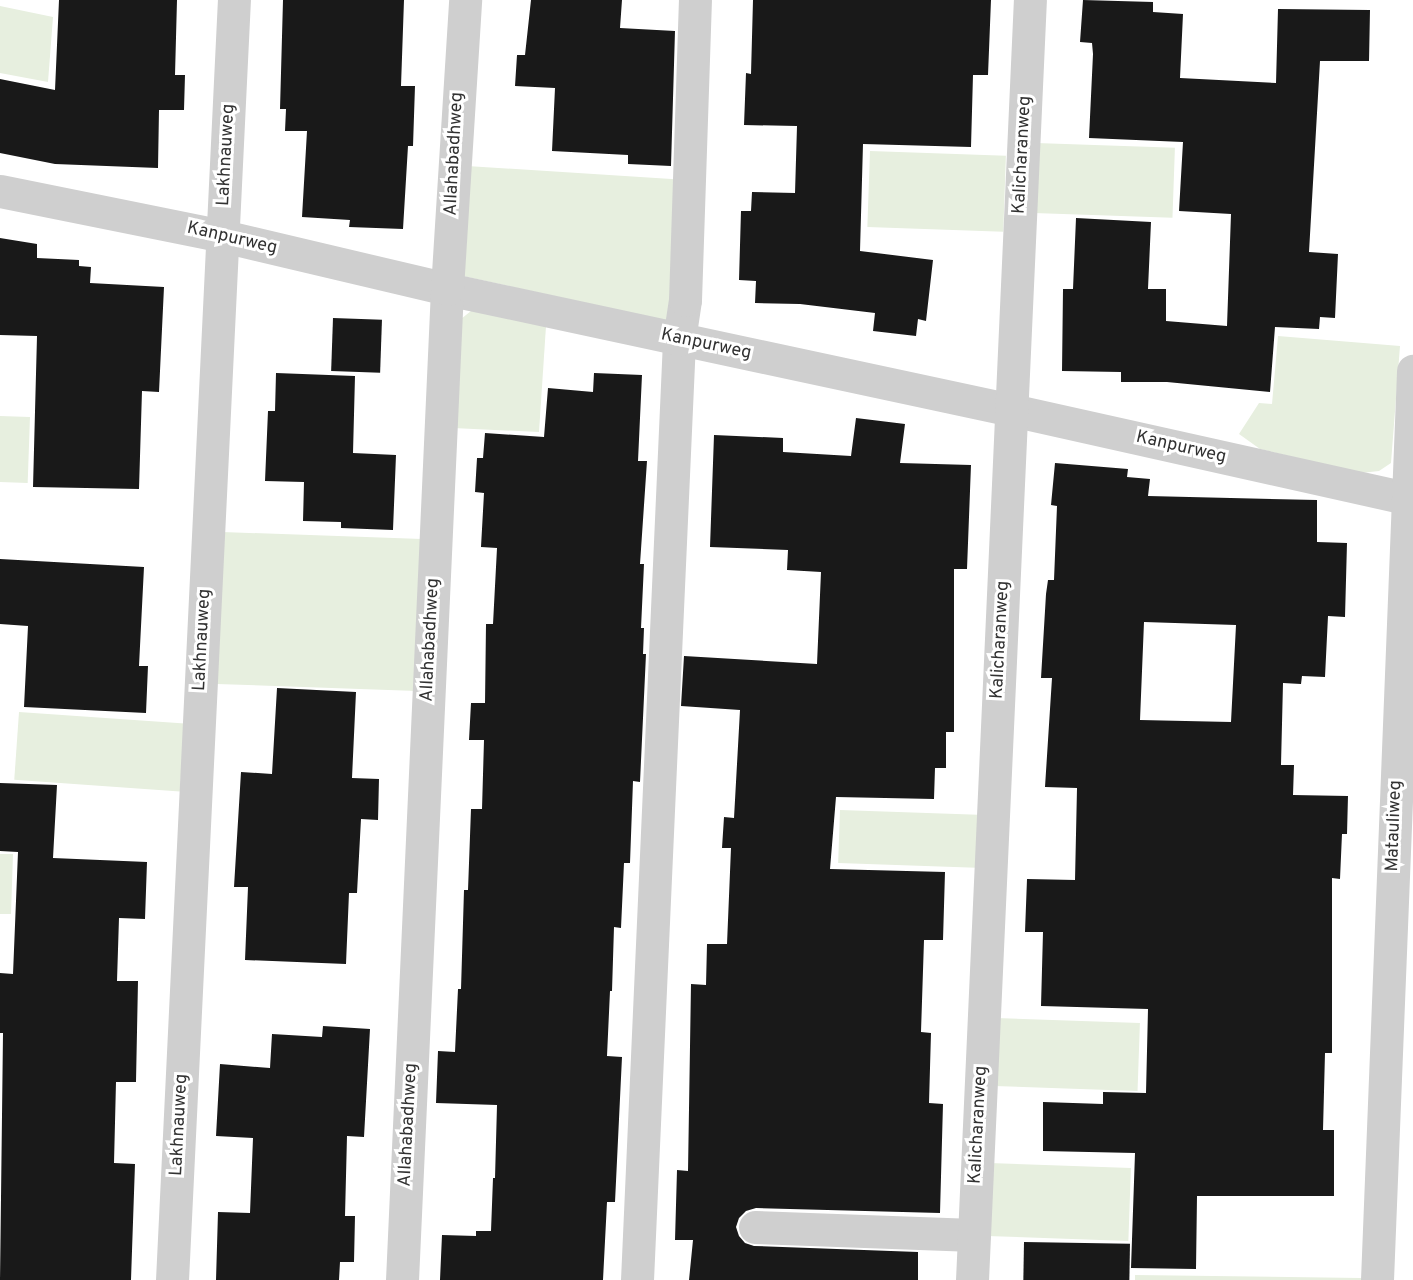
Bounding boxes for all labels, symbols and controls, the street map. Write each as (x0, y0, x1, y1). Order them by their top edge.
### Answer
street label: Allahabadhweg (441, 92, 469, 216)
street label: Kalicharanweg (1009, 95, 1037, 215)
street label: Lakhnauweg (214, 103, 240, 207)
street label: Kanpurweg (185, 218, 279, 260)
street label: Kanpurweg (659, 325, 753, 365)
street label: Kanpurweg (1134, 427, 1228, 469)
street label: Allahabadhweg (417, 578, 445, 702)
street label: Kalicharanweg (987, 580, 1015, 700)
street label: Lakhnauweg (190, 588, 216, 692)
street label: Matauliweg (1383, 780, 1407, 872)
street label: Allahabadhweg (395, 1063, 423, 1187)
street label: Kalicharanweg (965, 1065, 993, 1185)
street label: Lakhnauweg (167, 1073, 193, 1177)

